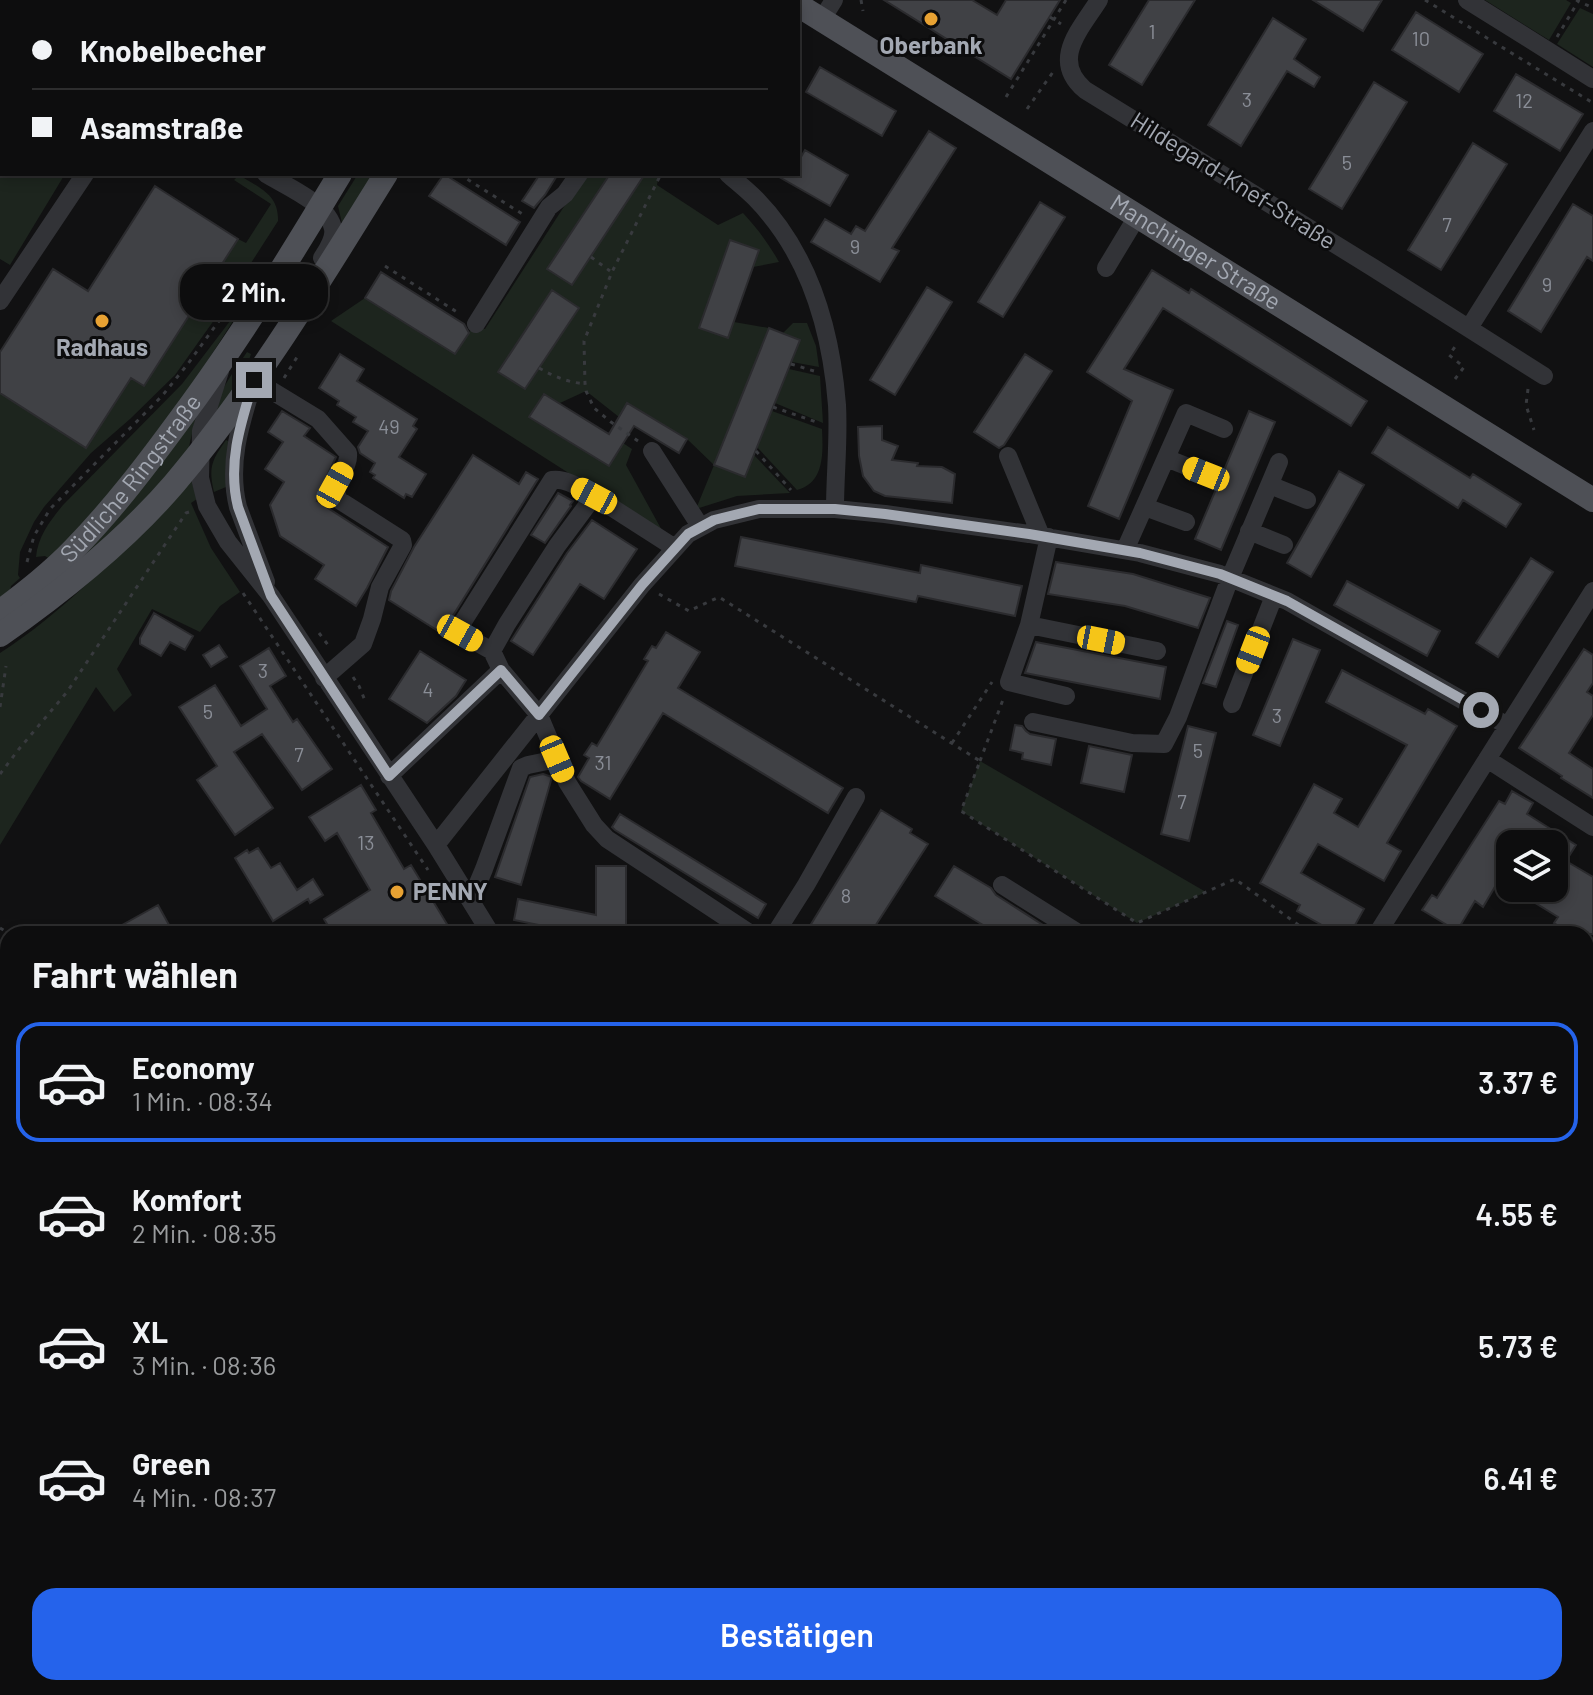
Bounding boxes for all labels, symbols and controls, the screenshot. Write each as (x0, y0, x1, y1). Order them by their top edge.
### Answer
marker: Oberbank (922, 10, 940, 28)
house number: 1 (1149, 19, 1156, 43)
house number: 10 (1412, 26, 1430, 50)
place label: Oberbank (880, 30, 983, 59)
text: Knobelbecher (80, 32, 266, 68)
house number: 3 (1242, 87, 1252, 111)
house number: 12 (1515, 88, 1533, 112)
street label: Hildegard-Knef-Straße (1126, 105, 1342, 255)
text: Asamstraße (80, 109, 243, 145)
house number: 5 (1342, 150, 1352, 174)
street label: Manchinger Straße (1105, 187, 1287, 315)
house number: 7 (1442, 212, 1452, 236)
house number: 9 (850, 234, 860, 258)
callout: 2 Min. (180, 264, 328, 320)
house number: 9 (1542, 272, 1552, 296)
text: 2 Min. (221, 276, 287, 307)
marker: Radhaus (93, 312, 111, 330)
place label: Radhaus (56, 332, 148, 361)
route end (236, 362, 272, 398)
street label: Südliche Ringstraße (53, 388, 207, 568)
house number: 49 (378, 414, 400, 438)
car (1179, 454, 1233, 494)
car (313, 458, 357, 512)
car (567, 474, 621, 518)
car (433, 611, 487, 655)
car (1233, 623, 1273, 677)
car (1075, 624, 1127, 656)
house number: 3 (258, 658, 268, 682)
house number: 4 (422, 677, 434, 701)
route start (1463, 692, 1499, 728)
house number: 5 (203, 699, 213, 723)
house number: 3 (1272, 703, 1282, 727)
car (537, 732, 577, 786)
house number: 5 (1193, 738, 1203, 762)
house number: 7 (294, 742, 304, 766)
house number: 31 (594, 750, 612, 774)
house number: 7 (1177, 789, 1187, 813)
house number: 13 (357, 830, 375, 854)
map controls (1496, 830, 1568, 902)
button: layers (1496, 830, 1568, 902)
place label: PENNY (413, 876, 488, 905)
marker: PENNY (388, 883, 406, 901)
house number: 8 (841, 883, 851, 907)
text: Fahrt wählen (32, 952, 238, 995)
icon: car (36, 1046, 108, 1118)
text: Economy (132, 1049, 255, 1085)
text: 3.37 € (1478, 1064, 1558, 1100)
text: 1 Min. · 08:34 (132, 1085, 273, 1116)
icon: car (36, 1178, 108, 1250)
text: Komfort (132, 1181, 242, 1217)
text: 4.55 € (1475, 1196, 1558, 1232)
text: 2 Min. · 08:35 (132, 1217, 277, 1248)
icon: car (36, 1310, 108, 1382)
text: XL (132, 1313, 168, 1349)
text: 5.73 € (1478, 1328, 1558, 1364)
text: 3 Min. · 08:36 (132, 1349, 276, 1380)
icon: car (36, 1442, 108, 1514)
text: Green (132, 1445, 211, 1481)
text: 6.41 € (1484, 1460, 1558, 1496)
text: 4 Min. · 08:37 (132, 1481, 276, 1512)
button: Bestätigen (32, 1588, 1562, 1680)

